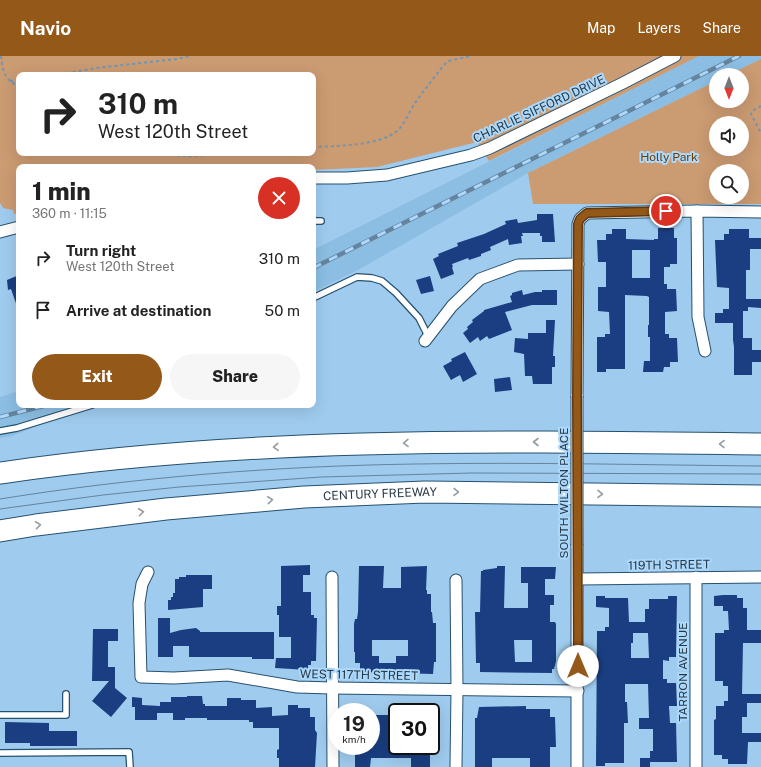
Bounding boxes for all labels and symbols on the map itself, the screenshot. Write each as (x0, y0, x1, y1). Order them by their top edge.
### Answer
north arrow (709, 68, 749, 108)
street label: CHARLIE SIFFORD DRIVE (471, 72, 607, 146)
park label: Holly Park (640, 150, 698, 164)
pin (649, 194, 683, 228)
street label: SOUTH WILTON PLACE (557, 428, 571, 558)
one-way arrow (533, 438, 539, 446)
one-way arrow (403, 439, 409, 447)
one-way arrow (719, 439, 725, 448)
one-way arrow (273, 443, 279, 451)
street label: CENTURY FREEWAY (323, 485, 438, 503)
one-way arrow (453, 488, 459, 496)
one-way arrow (597, 489, 603, 498)
one-way arrow (267, 495, 273, 504)
one-way arrow (138, 508, 144, 517)
one-way arrow (35, 521, 42, 530)
street label: 119TH STREET (628, 557, 710, 573)
street label: TARRON AVENUE (676, 622, 690, 722)
position arrow (557, 645, 599, 687)
street label: WEST 117TH STREET (300, 667, 418, 683)
speed limit sign: 30 (388, 703, 440, 755)

